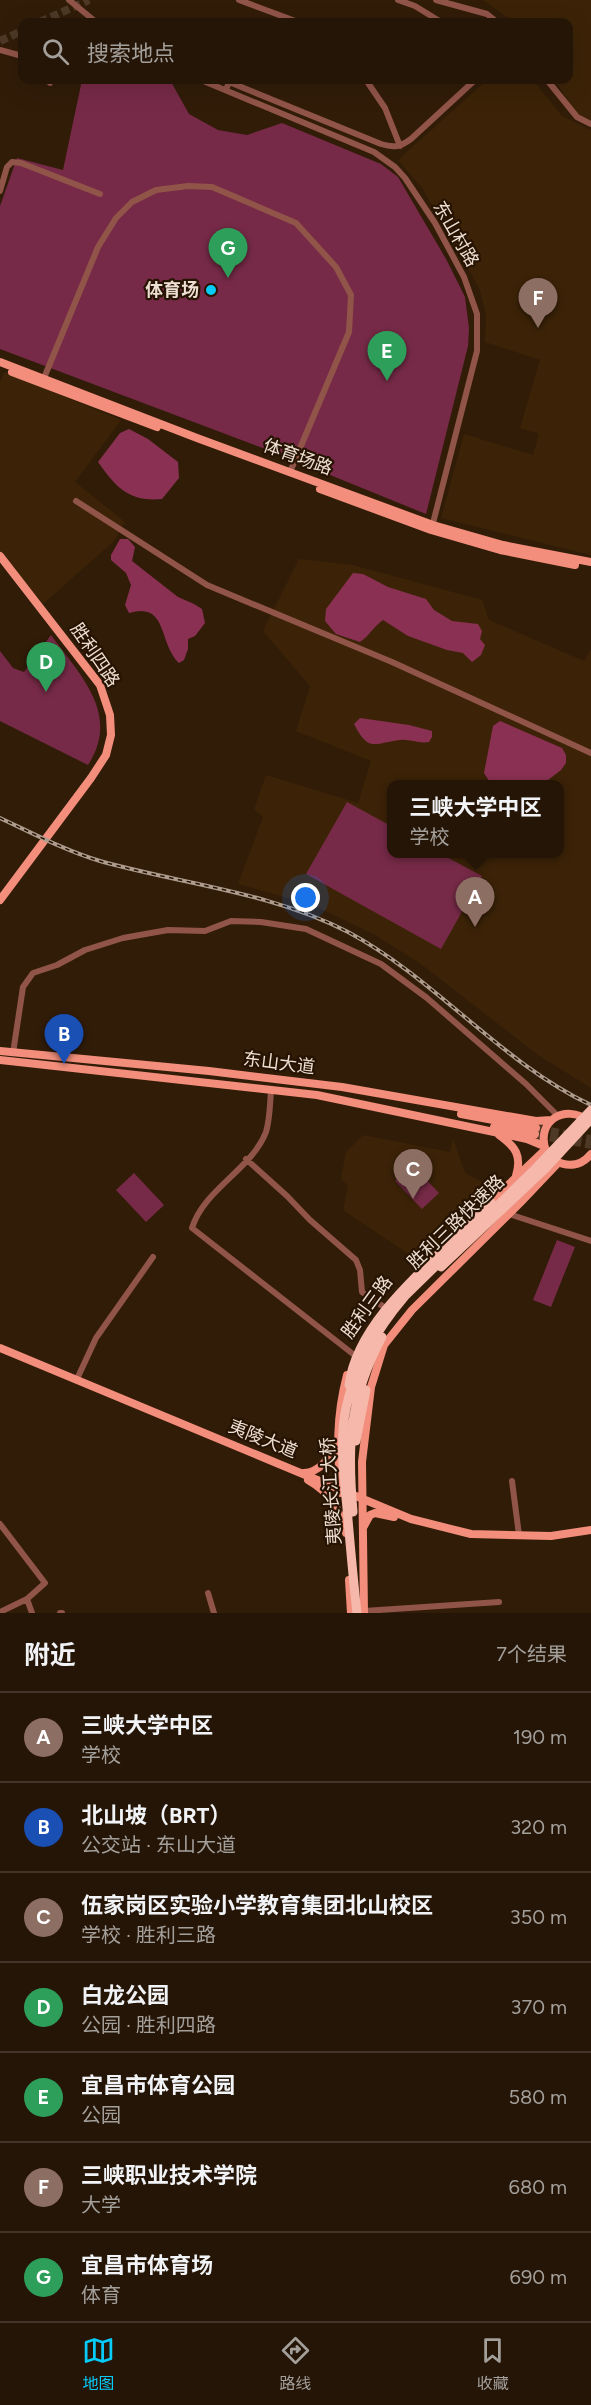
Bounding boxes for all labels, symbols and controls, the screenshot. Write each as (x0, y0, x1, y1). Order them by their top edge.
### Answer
search box (18, 18, 573, 84)
icon: search (39, 35, 72, 68)
text: 搜索地点 (87, 40, 175, 67)
street label: 东山村路 (428, 197, 484, 271)
pin: G (208, 228, 248, 278)
pin: F (518, 278, 558, 328)
place label: 体育场 (145, 279, 199, 301)
marker: 体育场 (204, 283, 218, 297)
pin: E (368, 332, 406, 381)
street label: 体育场路 (260, 434, 336, 480)
street label: 胜利四路 (66, 619, 124, 691)
pin: D (26, 642, 66, 692)
popup (387, 780, 564, 858)
text: 三峡大学中区 (409, 794, 542, 821)
text: 学校 (409, 825, 449, 849)
pin: A (456, 878, 494, 927)
your location (291, 883, 320, 912)
pin: B (44, 1014, 84, 1064)
street label: 东山大道 (242, 1048, 316, 1078)
pin: C (394, 1150, 432, 1199)
street label: 胜利三路快速路 (403, 1170, 509, 1274)
street label: 胜利三路 (337, 1271, 397, 1343)
street label: 夷陵大道 (226, 1415, 300, 1463)
street label: 夷陵长江大桥 (316, 1436, 346, 1546)
text: 附近 (24, 1639, 76, 1671)
text: 7个结果 (496, 1642, 567, 1666)
text: 三峡大学中区 (81, 1712, 213, 1739)
text: A (36, 1725, 51, 1749)
text: 190 m (513, 1725, 567, 1749)
text: 学校 (81, 1743, 121, 1767)
text: 北山坡（BRT） (81, 1802, 231, 1829)
text: B (37, 1815, 50, 1839)
text: 320 m (510, 1815, 567, 1839)
text: 公交站 · 东山大道 (81, 1833, 236, 1857)
text: 伍家岗区实验小学教育集团北山校区 (81, 1892, 433, 1919)
text: C (36, 1905, 51, 1929)
text: 350 m (510, 1905, 567, 1929)
text: 学校 · 胜利三路 (81, 1923, 216, 1947)
text: 白龙公园 (81, 1982, 169, 2009)
text: D (37, 1995, 51, 2019)
text: 370 m (511, 1995, 567, 2019)
text: 公园 · 胜利四路 (81, 2013, 216, 2037)
text: 宜昌市体育公园 (81, 2072, 235, 2099)
text: E (38, 2085, 49, 2109)
text: 580 m (508, 2085, 567, 2109)
text: 公园 (81, 2103, 121, 2127)
text: 三峡职业技术学院 (81, 2162, 257, 2189)
text: F (38, 2175, 49, 2199)
text: 680 m (509, 2175, 567, 2199)
text: 大学 (81, 2193, 121, 2217)
text: 宜昌市体育场 (81, 2252, 213, 2279)
text: G (36, 2265, 51, 2289)
text: 690 m (510, 2265, 567, 2289)
text: 体育 (81, 2283, 121, 2307)
tab: 地图 (82, 2334, 115, 2394)
tab: 路线 (279, 2334, 312, 2394)
tab: 收藏 (476, 2334, 509, 2394)

